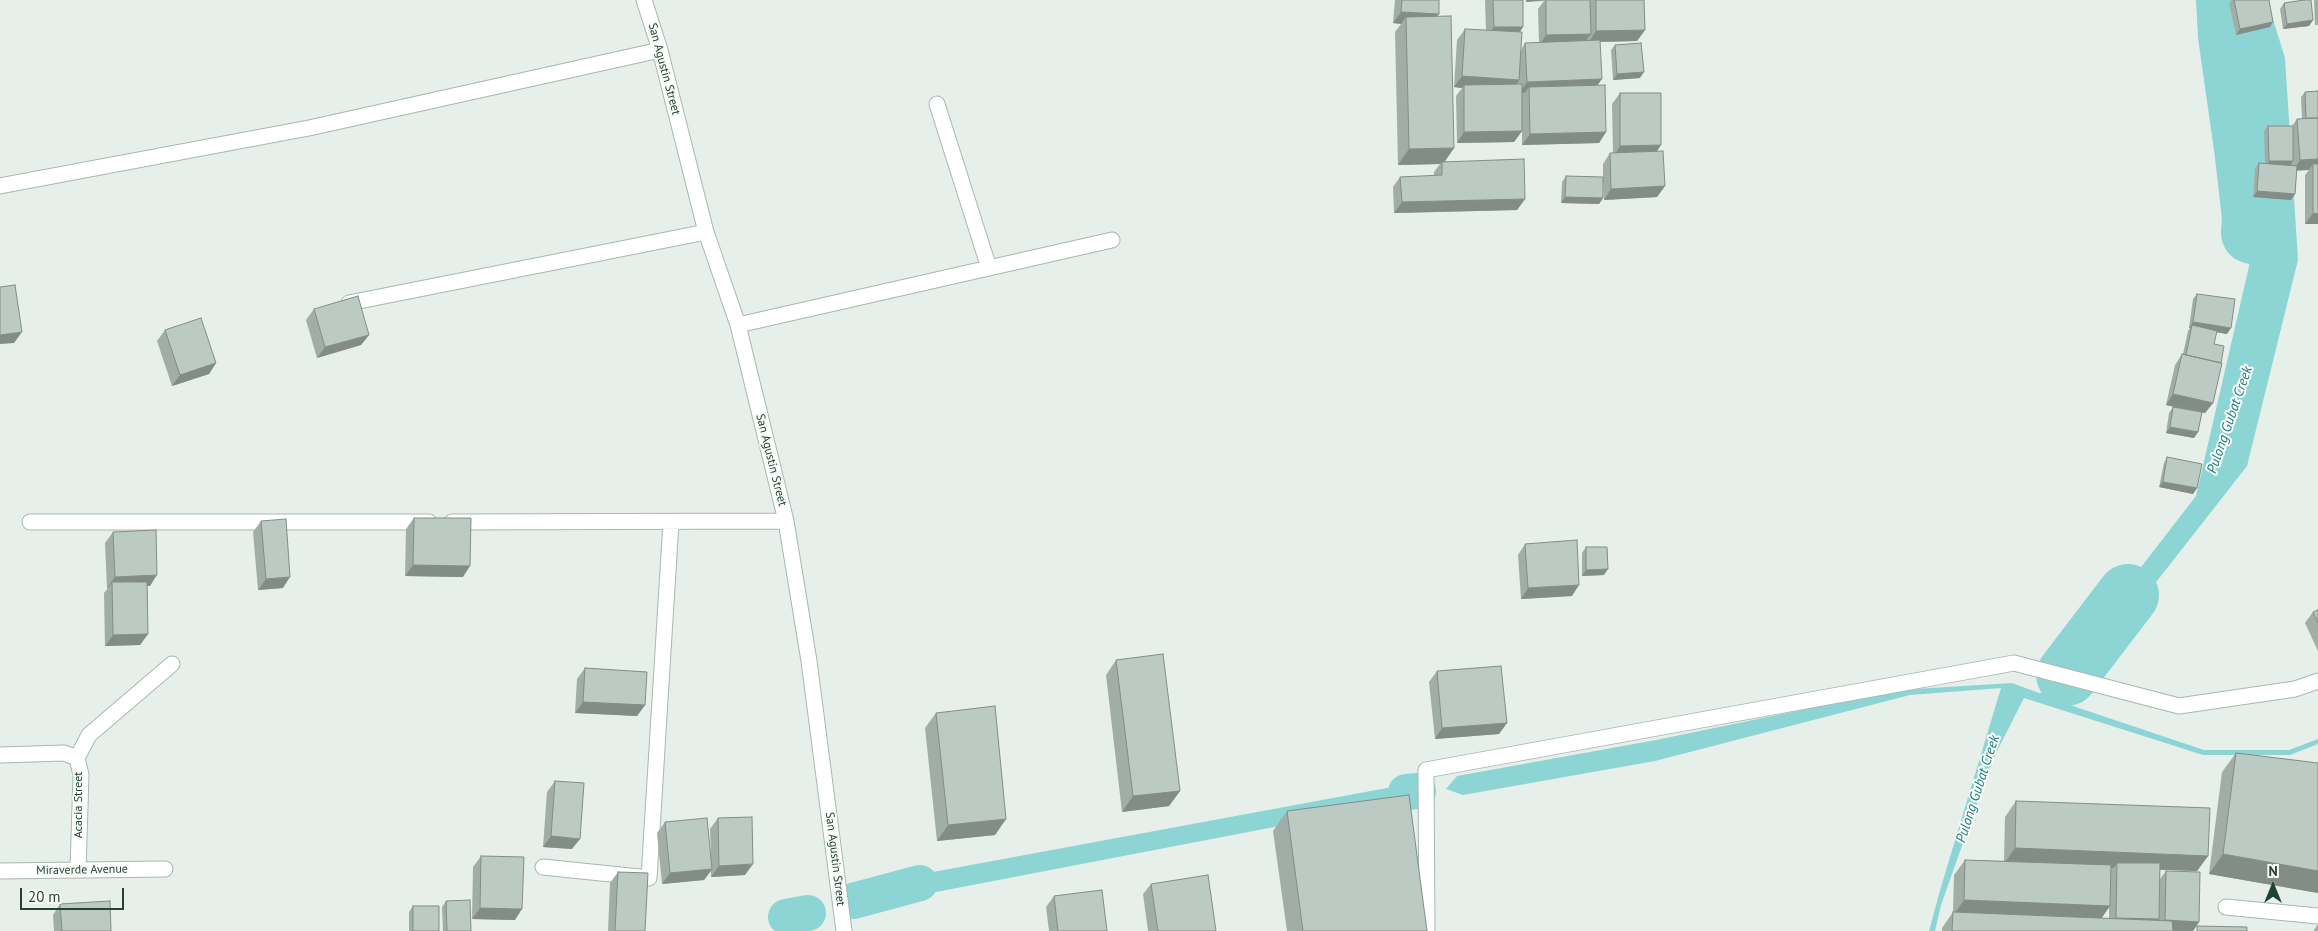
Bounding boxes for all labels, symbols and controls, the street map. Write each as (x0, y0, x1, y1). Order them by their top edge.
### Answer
street label: San Agustin Street (645, 21, 683, 117)
water label: Pulong Gubat Creek (2204, 364, 2256, 476)
street label: San Agustin Street (753, 412, 789, 508)
water label: Pulong Gubat Creek (1953, 733, 2003, 845)
street label: Acacia Street (72, 772, 86, 838)
street label: San Agustin Street (822, 811, 848, 907)
north arrow (2248, 861, 2298, 911)
street label: Miraverde Avenue (36, 862, 128, 878)
text: N (2268, 862, 2278, 880)
scale bar (22, 878, 126, 910)
text: 20 m (28, 887, 61, 906)

